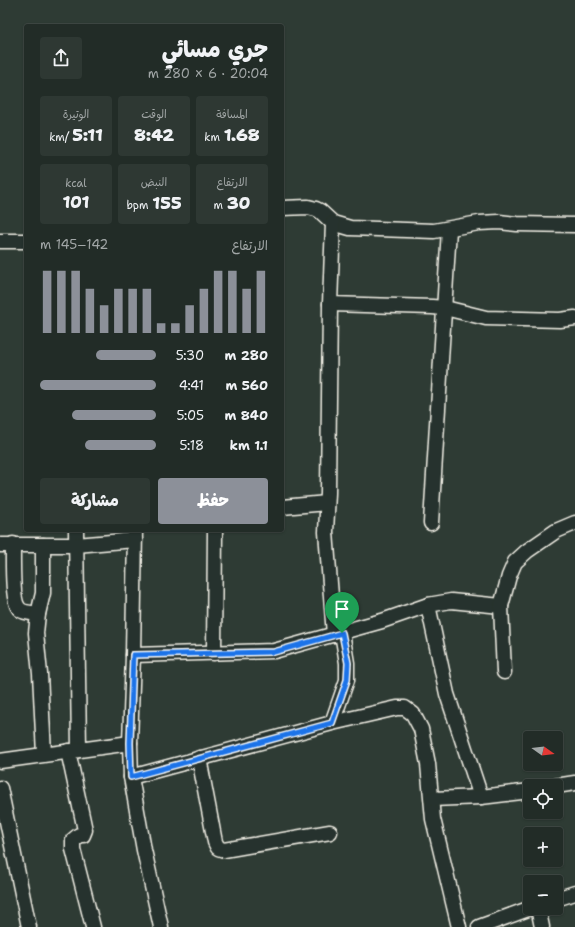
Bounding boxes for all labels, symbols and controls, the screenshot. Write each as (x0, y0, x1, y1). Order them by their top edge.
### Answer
text: جري مسائي (162, 35, 268, 64)
button: share (40, 37, 82, 79)
text: 20:04 · 6 × 280 m (148, 65, 268, 82)
text: الوتيرة (63, 107, 89, 122)
text: الوقت (141, 107, 167, 122)
text: المسافة (216, 107, 248, 122)
text: 5:11 (72, 124, 103, 146)
text: 8:42 (134, 124, 174, 146)
text: 1.68 (224, 124, 260, 146)
text: /km (49, 130, 72, 145)
text: km (204, 130, 224, 145)
text: النبض (141, 175, 167, 190)
text: الارتفاع (217, 175, 247, 190)
text: kcal (65, 176, 87, 191)
text: 101 (63, 191, 89, 213)
text: 155 (152, 192, 182, 214)
text: 30 (227, 192, 251, 214)
text: bpm (126, 198, 152, 213)
text: m (213, 198, 227, 213)
text: 142–145 m (40, 236, 108, 253)
text: الارتفاع (232, 237, 268, 254)
text: 5:30 (176, 347, 204, 364)
text: 280 m (225, 347, 268, 364)
text: 4:41 (179, 377, 204, 394)
text: 560 m (225, 377, 268, 394)
text: 5:05 (176, 407, 204, 424)
text: 840 m (225, 407, 268, 424)
text: 5:18 (180, 437, 204, 454)
text: 1.1 km (230, 437, 268, 454)
button: مشاركة (40, 478, 150, 524)
button: حفظ (158, 478, 268, 524)
pin (325, 592, 359, 633)
icon: arrive (331, 598, 353, 620)
north arrow (523, 731, 563, 771)
map controls (523, 731, 563, 915)
button: locate (523, 779, 563, 819)
button: + (523, 827, 563, 867)
button: − (523, 875, 563, 915)

